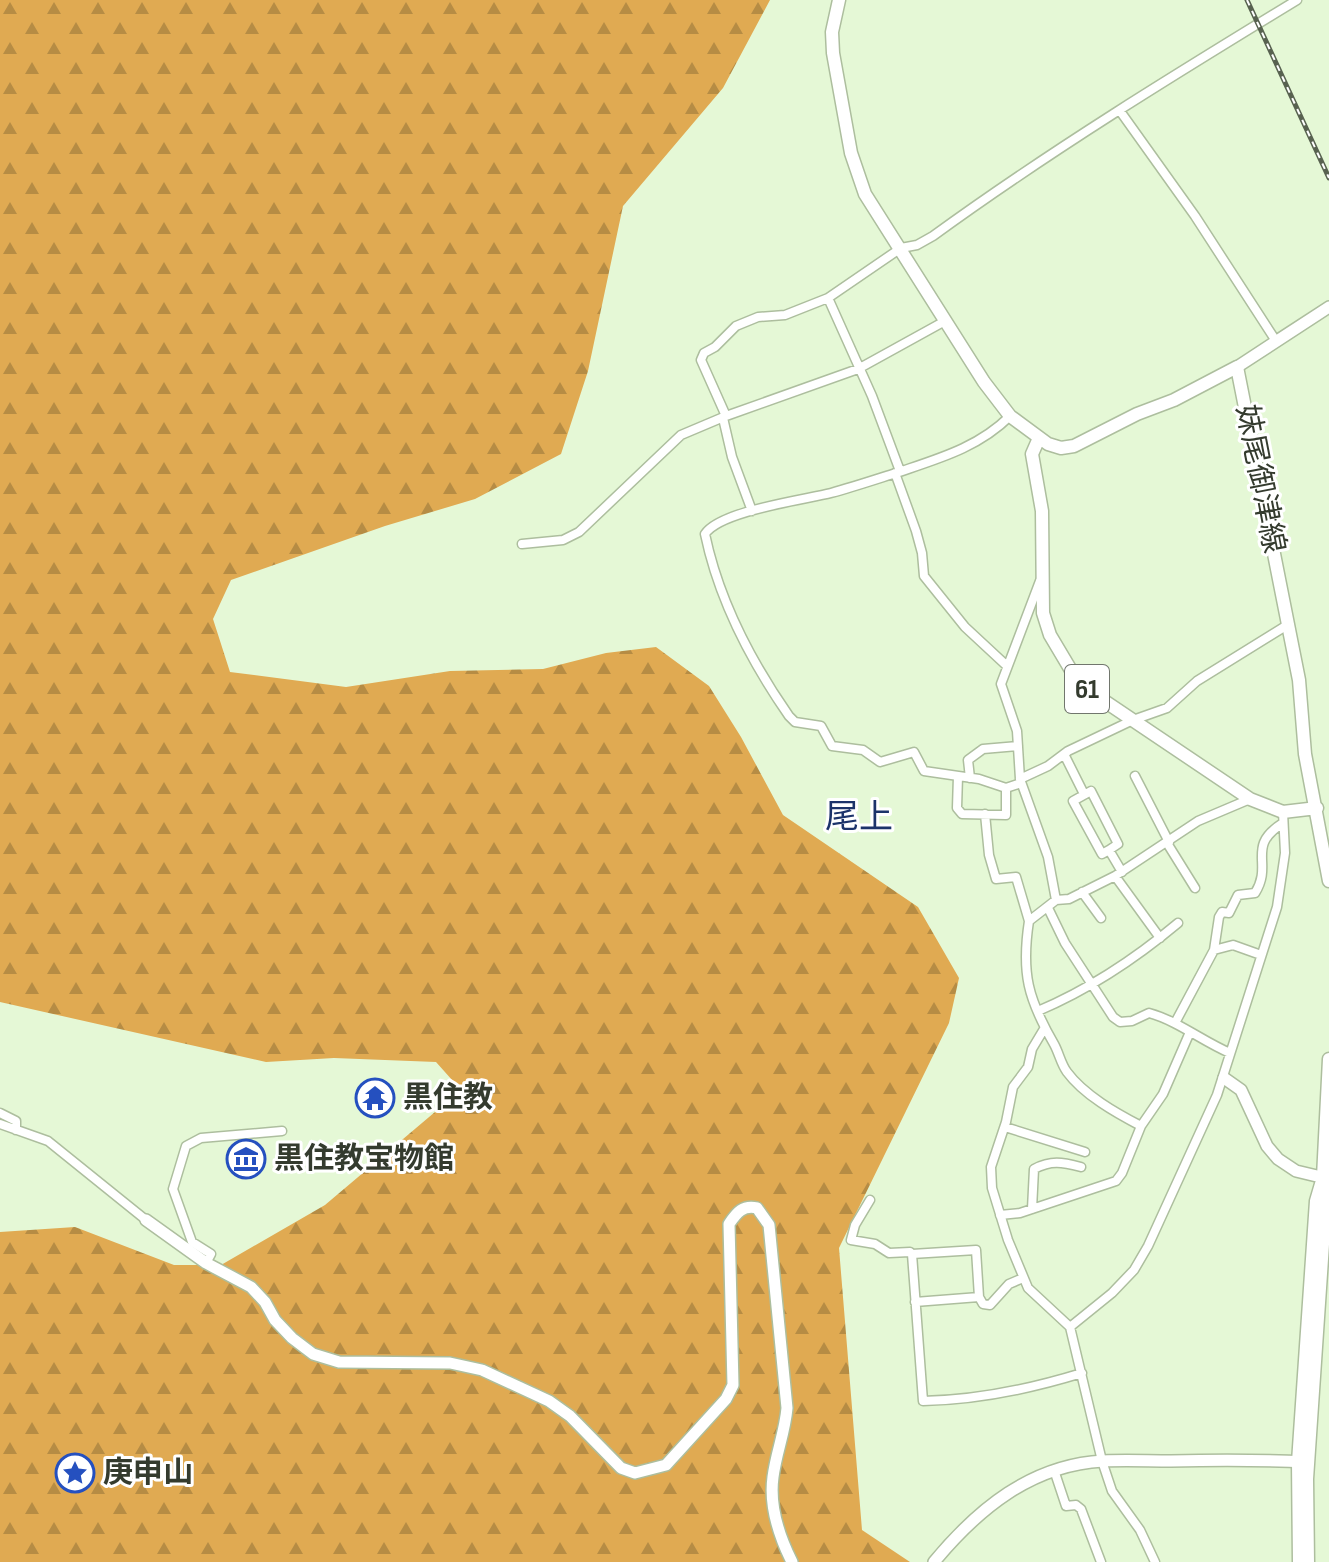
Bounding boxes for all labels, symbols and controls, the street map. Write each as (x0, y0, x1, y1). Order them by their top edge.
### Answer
street label: 妹尾御津線 (1228, 402, 1292, 556)
road number: 61 (1065, 665, 1109, 713)
district label: 尾上 (825, 797, 893, 838)
temple icon: 黒住教 (354, 1077, 396, 1119)
place label: 黒住教 (403, 1080, 493, 1116)
museum icon: 黒住教宝物館 (225, 1138, 267, 1180)
place label: 黒住教宝物館 (274, 1141, 454, 1177)
place icon: 庚申山 (54, 1452, 96, 1494)
place label: 庚申山 (103, 1455, 193, 1491)

